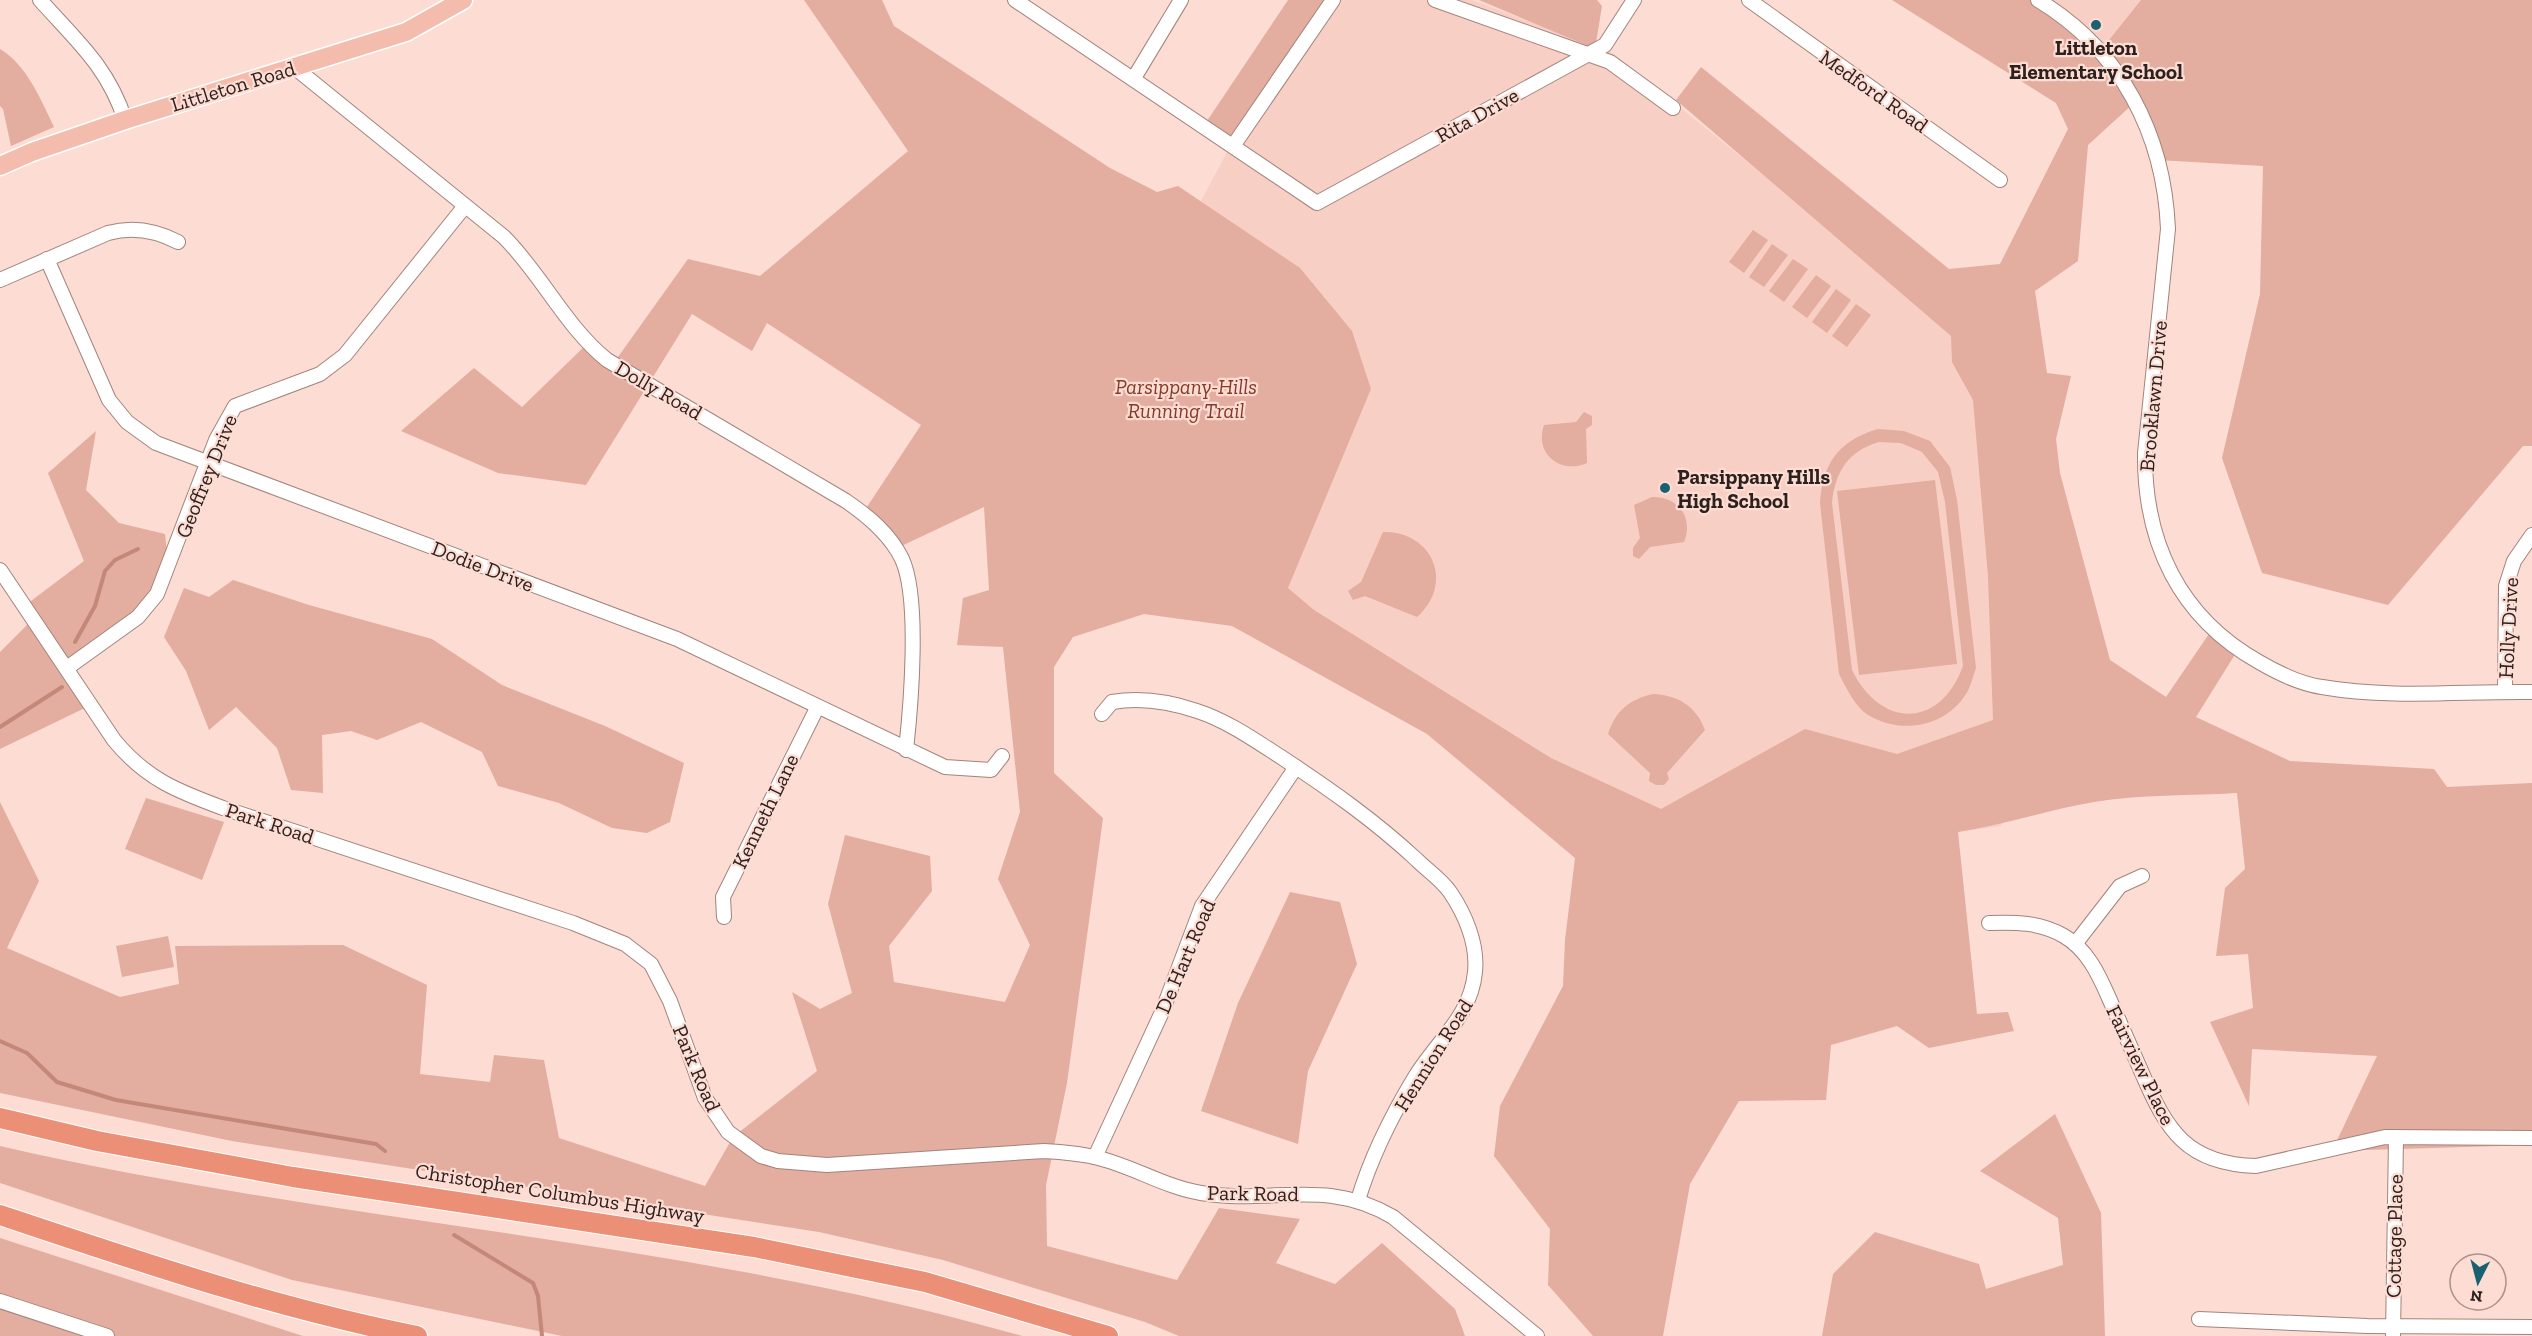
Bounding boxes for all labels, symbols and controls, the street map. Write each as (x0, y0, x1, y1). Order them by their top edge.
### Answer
marker: Littleton Elementary School (2089, 18, 2103, 32)
place label: Littleton Elementary School (2009, 35, 2183, 84)
street label: Medford Road (1815, 44, 1934, 138)
street label: Littleton Road (168, 55, 299, 117)
street label: Rita Drive (1431, 82, 1523, 148)
street label: Brooklawn Drive (2134, 319, 2172, 473)
street label: Dolly Road (611, 355, 707, 425)
park label: Parsippany-Hills Running Trail (1115, 374, 1257, 423)
street label: Geoffrey Drive (170, 411, 242, 541)
place label: Parsippany Hills High School (1677, 464, 1830, 513)
marker: Parsippany Hills High School (1658, 481, 1672, 495)
street label: Dodie Drive (429, 535, 538, 597)
street label: Holly Drive (2493, 577, 2523, 679)
street label: Kenneth Lane (726, 749, 804, 872)
street label: Park Road (223, 797, 318, 849)
street label: De Hart Road (1150, 895, 1220, 1017)
street label: Hennion Road (1389, 994, 1478, 1116)
street label: Fairview Place (2101, 1001, 2181, 1129)
street label: Park Road (668, 1021, 727, 1115)
street label: Christopher Columbus Highway (414, 1158, 706, 1228)
street label: Cottage Place (2380, 1174, 2408, 1298)
street label: Park Road (1207, 1180, 1299, 1206)
north arrow (2448, 1252, 2508, 1312)
text: N (2469, 1286, 2484, 1307)

